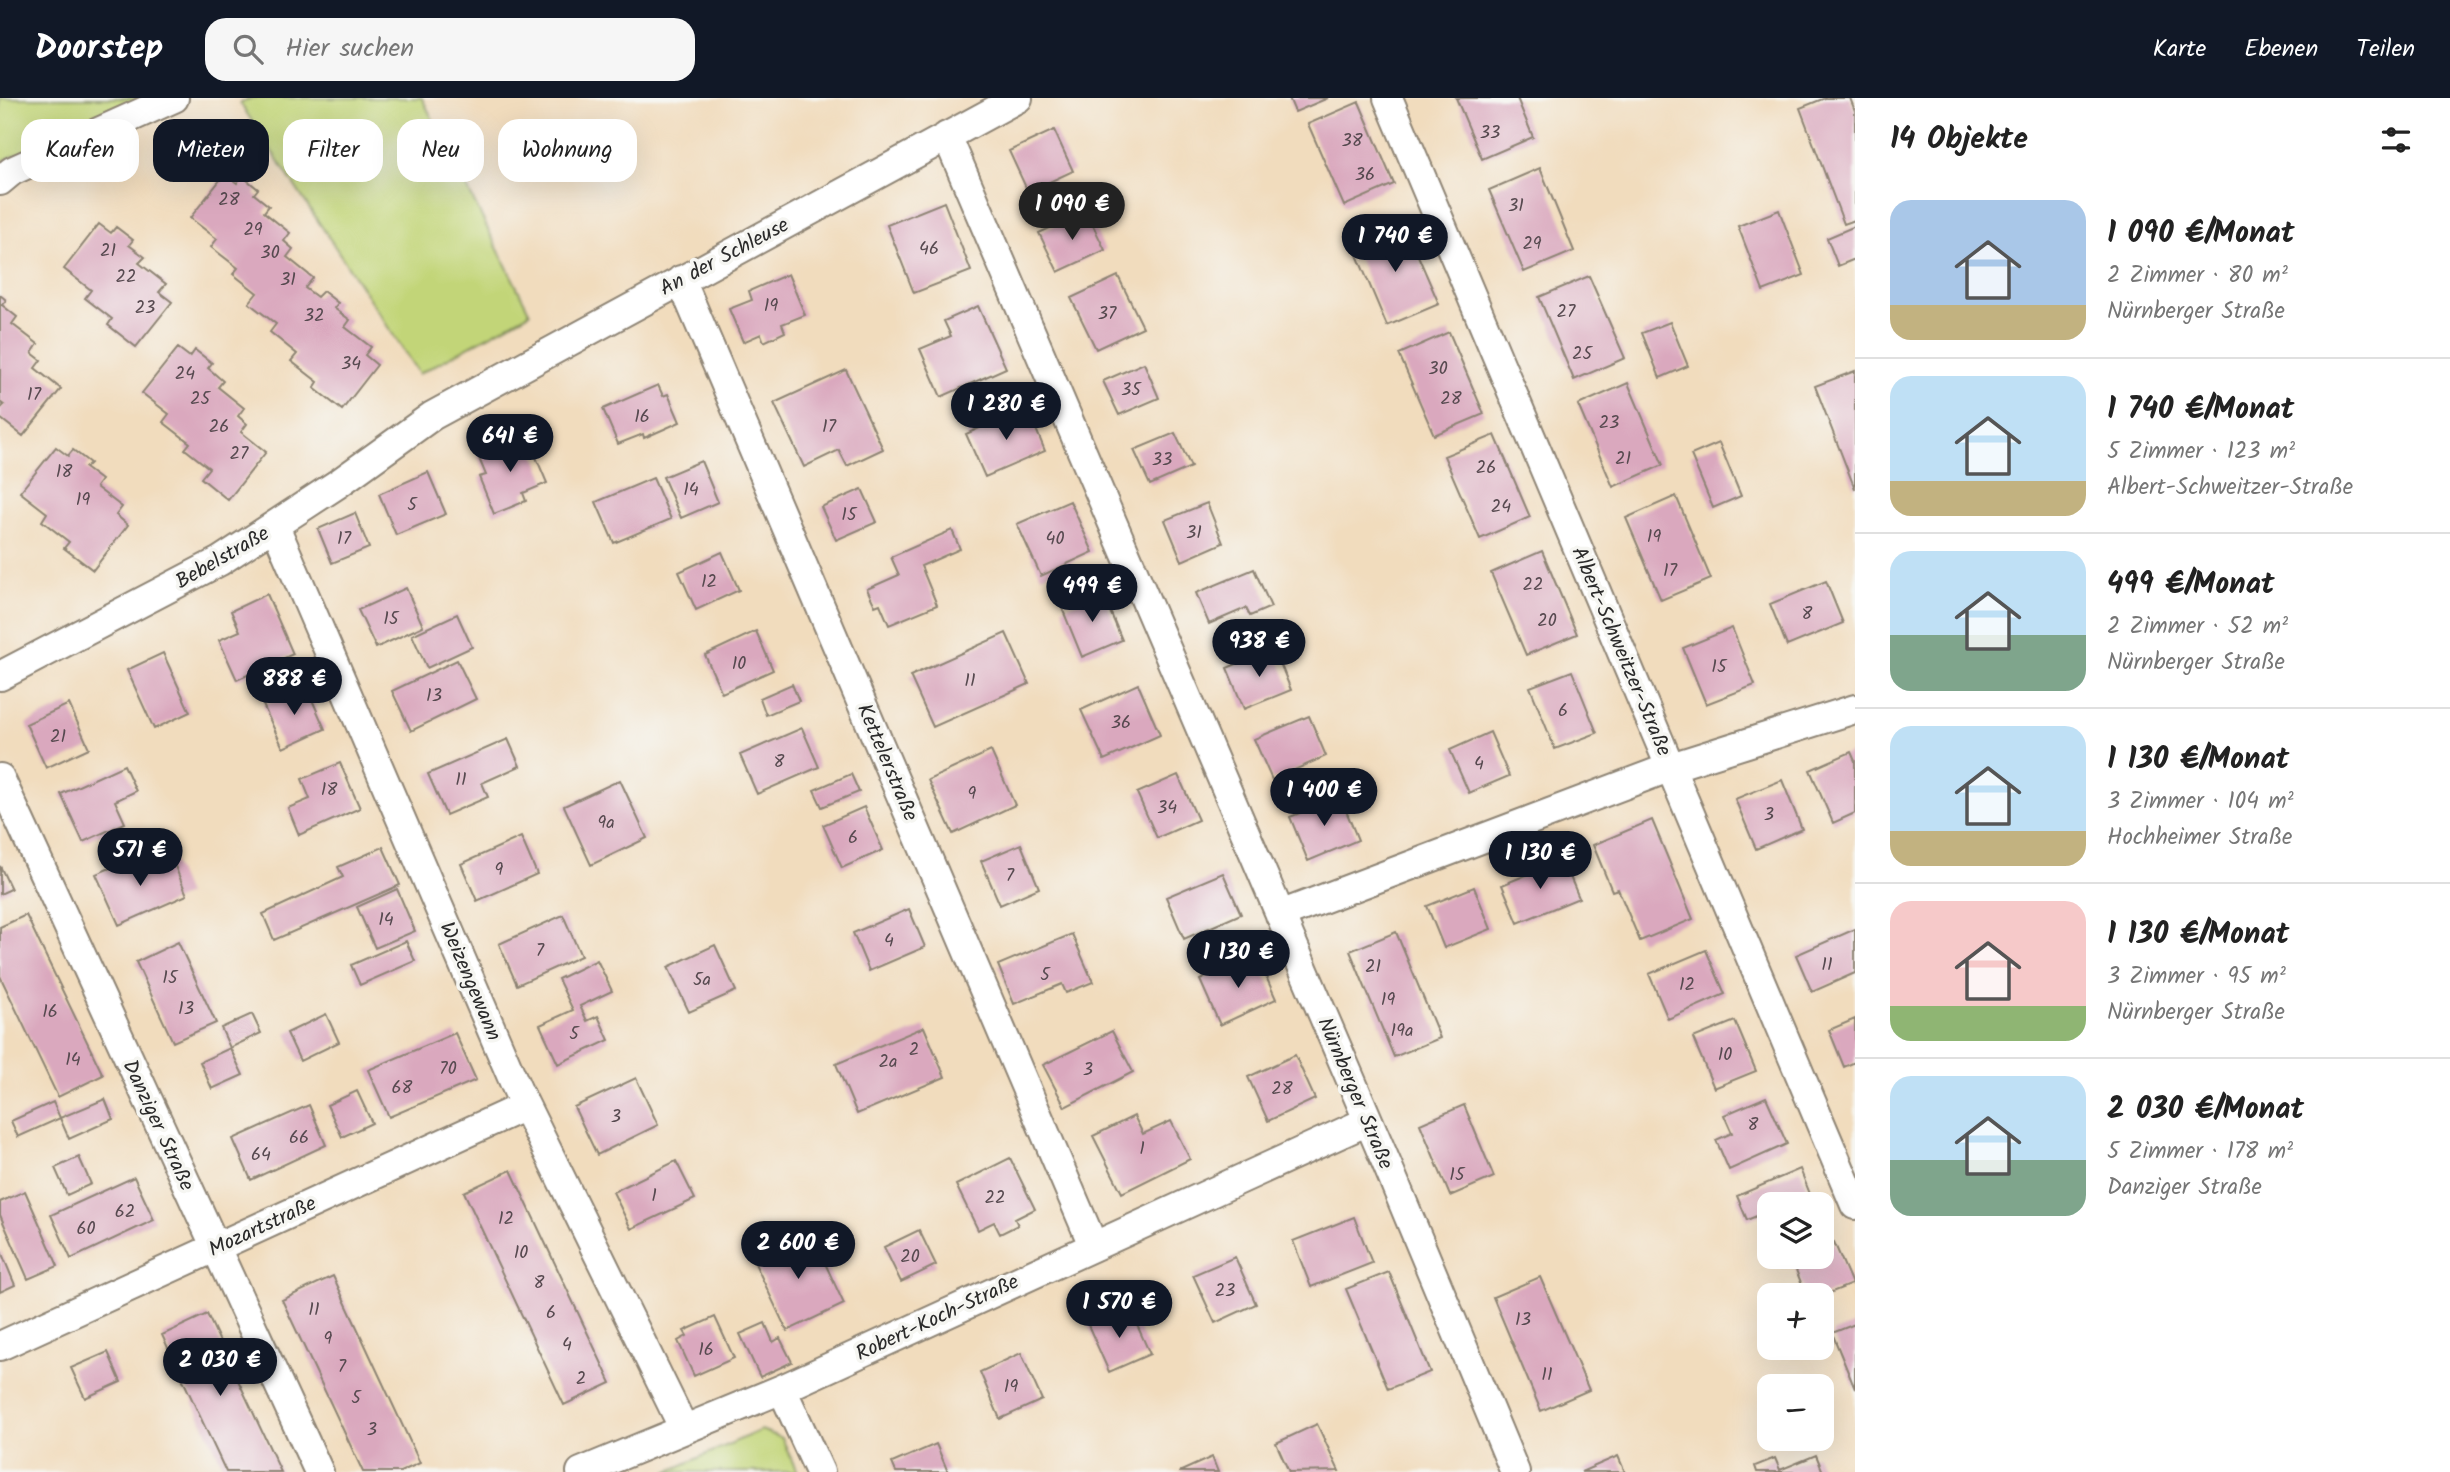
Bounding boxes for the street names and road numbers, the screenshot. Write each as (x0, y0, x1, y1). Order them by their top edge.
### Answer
street label: An der Schleuse (654, 209, 796, 305)
street label: Bebelstraße (169, 518, 277, 599)
street label: Albert-Schweitzer-Straße (1562, 542, 1680, 762)
street label: Kettelerstraße (847, 699, 926, 827)
street label: Weizengewann (430, 917, 510, 1046)
street label: Nürnberger Straße (1308, 1012, 1402, 1175)
street label: Danziger Straße (113, 1055, 203, 1197)
street label: Mozartstraße (203, 1188, 323, 1267)
street label: Robert-Koch-Straße (850, 1266, 1025, 1371)

